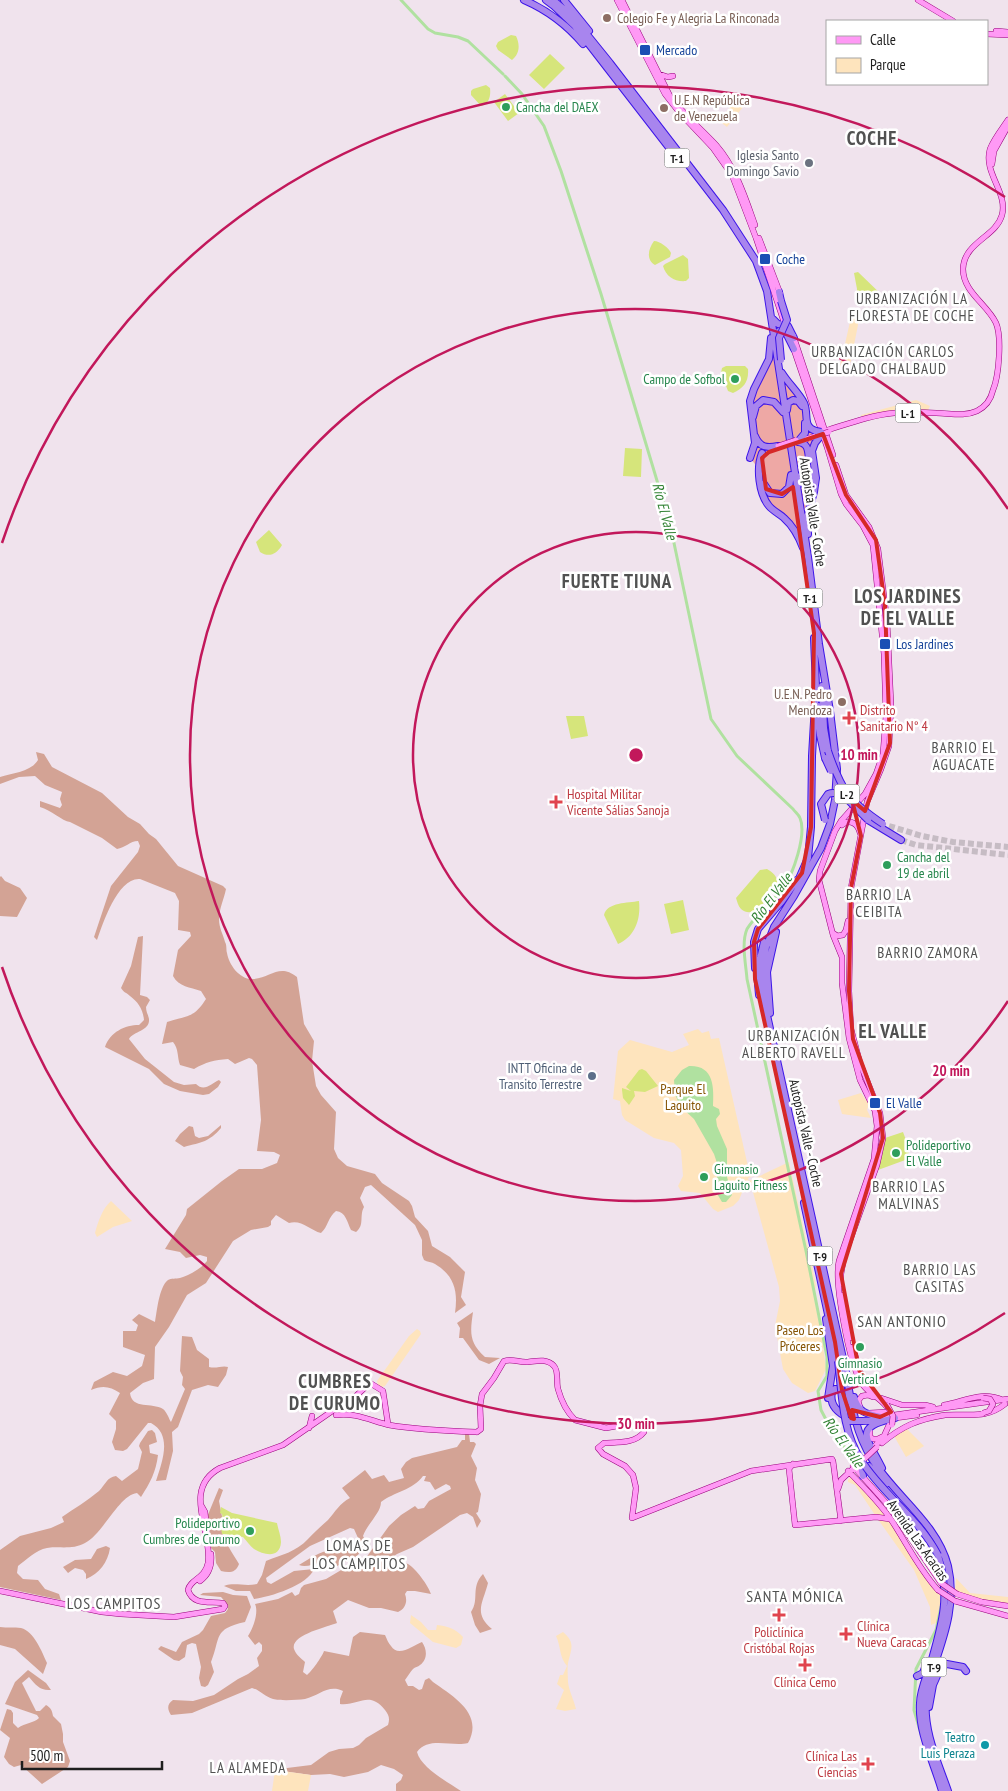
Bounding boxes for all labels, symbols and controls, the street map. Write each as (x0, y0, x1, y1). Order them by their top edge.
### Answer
place label: Colegio Fe y Alegria La Rinconada (617, 9, 779, 27)
marker: Colegio Fe y Alegria La Rinconada (601, 12, 613, 24)
legend (826, 20, 988, 85)
text: Calle (870, 30, 896, 49)
place label: Mercado (656, 41, 697, 59)
marker: Mercado (638, 43, 652, 57)
text: Parque (870, 55, 906, 74)
place label: U.E.N República de Venezuela (674, 91, 750, 125)
place label: Cancha del DAEX (516, 98, 598, 116)
marker: Cancha del DAEX (500, 101, 512, 113)
marker: U.E.N República de Venezuela (658, 102, 670, 114)
district label: COCHE (847, 126, 897, 150)
place label: Iglesia Santo Domingo Savio (726, 146, 799, 180)
road number: T-1 (664, 148, 690, 168)
marker: Iglesia Santo Domingo Savio (803, 157, 815, 169)
place label: Coche (776, 250, 805, 268)
marker: Coche (758, 252, 772, 266)
district label: URBANIZACIÓN LA FLORESTA DE COCHE (849, 289, 975, 325)
district label: URBANIZACIÓN CARLOS DELGADO CHALBAUD (811, 342, 955, 378)
place label: Campo de Sofbol (643, 370, 726, 388)
marker: Campo de Sofbol (729, 373, 741, 385)
road number: L-1 (896, 403, 920, 422)
street label: Autopista Valle - Coche (795, 456, 831, 568)
water label: Río El Valle (648, 480, 682, 542)
district label: FUERTE TIUNA (562, 569, 672, 593)
district label: LOS JARDINES DE EL VALLE (854, 584, 962, 630)
road number: T-1 (798, 588, 822, 608)
place label: Los Jardines (896, 635, 954, 653)
marker: Los Jardines (878, 637, 892, 651)
place label: U.E.N. Pedro Mendoza (774, 685, 832, 719)
marker: U.E.N. Pedro Mendoza (836, 696, 848, 708)
place label: Distrito Sanitario N° 4 (860, 701, 928, 735)
marker: Distrito Sanitario N° 4 (842, 711, 856, 725)
district label: BARRIO EL AGUACATE (931, 738, 997, 774)
text: 10 min (840, 745, 878, 764)
centre of rings (627, 746, 645, 764)
road number: L-2 (834, 784, 860, 804)
place label: Hospital Militar Vicente Sálias Sanoja (566, 785, 669, 819)
marker: Hospital Militar Vicente Sálias Sanoja (549, 795, 563, 809)
place label: Cancha del 19 de abril (897, 848, 951, 882)
marker: Cancha del 19 de abril (881, 859, 893, 871)
water label: Río El Valle (746, 868, 797, 927)
district label: BARRIO LA CEIBITA (846, 885, 912, 921)
district label: BARRIO ZAMORA (877, 943, 979, 962)
district label: EL VALLE (858, 1019, 928, 1043)
district label: URBANIZACIÓN ALBERTO RAVELL (742, 1026, 846, 1062)
place label: INTT Oficina de Transito Terrestre (499, 1059, 582, 1093)
text: 20 min (932, 1061, 970, 1080)
marker: INTT Oficina de Transito Terrestre (586, 1070, 598, 1082)
street label: Autopista Valle - Coche (785, 1077, 827, 1189)
park label: Parque El Laguito (660, 1080, 706, 1114)
place label: El Valle (886, 1094, 922, 1112)
marker: El Valle (868, 1096, 882, 1110)
place label: Polideportivo El Valle (906, 1136, 971, 1170)
marker: Polideportivo El Valle (890, 1147, 902, 1159)
place label: Gimnasio Laguito Fitness (714, 1160, 787, 1194)
marker: Gimnasio Laguito Fitness (698, 1171, 710, 1183)
district label: BARRIO LAS MALVINAS (872, 1177, 946, 1213)
road number: T-9 (808, 1246, 832, 1266)
district label: BARRIO LAS CASITAS (903, 1260, 977, 1296)
district label: SAN ANTONIO (857, 1311, 947, 1331)
park label: Paseo Los Próceres (777, 1321, 824, 1355)
marker: Gimnasio Vertical (854, 1341, 866, 1353)
place label: Gimnasio Vertical (838, 1354, 882, 1388)
district label: CUMBRES DE CURUMO (289, 1369, 381, 1415)
water label: Río El Valle (819, 1413, 869, 1472)
text: 30 min (617, 1414, 655, 1433)
street label: Avenida Las Acacias (883, 1496, 953, 1584)
place label: Polideportivo Cumbres de Curumo (143, 1514, 240, 1548)
marker: Polideportivo Cumbres de Curumo (244, 1525, 256, 1537)
district label: LOMAS DE LOS CAMPITOS (312, 1535, 406, 1573)
district label: SANTA MÓNICA (746, 1586, 844, 1606)
district label: LOS CAMPITOS (67, 1593, 161, 1613)
marker: Policlínica Cristóbal Rojas (772, 1608, 786, 1622)
place label: Clínica Nueva Caracas (857, 1617, 927, 1651)
place label: Policlínica Cristóbal Rojas (743, 1623, 815, 1657)
marker: Clínica Nueva Caracas (839, 1627, 853, 1641)
marker: Clínica Cemo (798, 1658, 812, 1672)
road number: T-9 (922, 1658, 946, 1676)
place label: Clínica Cemo (774, 1673, 836, 1691)
place label: Teatro Luis Peraza (921, 1728, 975, 1762)
scale bar (22, 1738, 162, 1770)
marker: Teatro Luis Peraza (979, 1739, 991, 1751)
text: 500 m (30, 1746, 63, 1765)
place label: Clínica Las Ciencias (806, 1747, 857, 1781)
marker: Clínica Las Ciencias (861, 1757, 875, 1771)
district label: LA ALAMEDA (210, 1758, 286, 1777)

